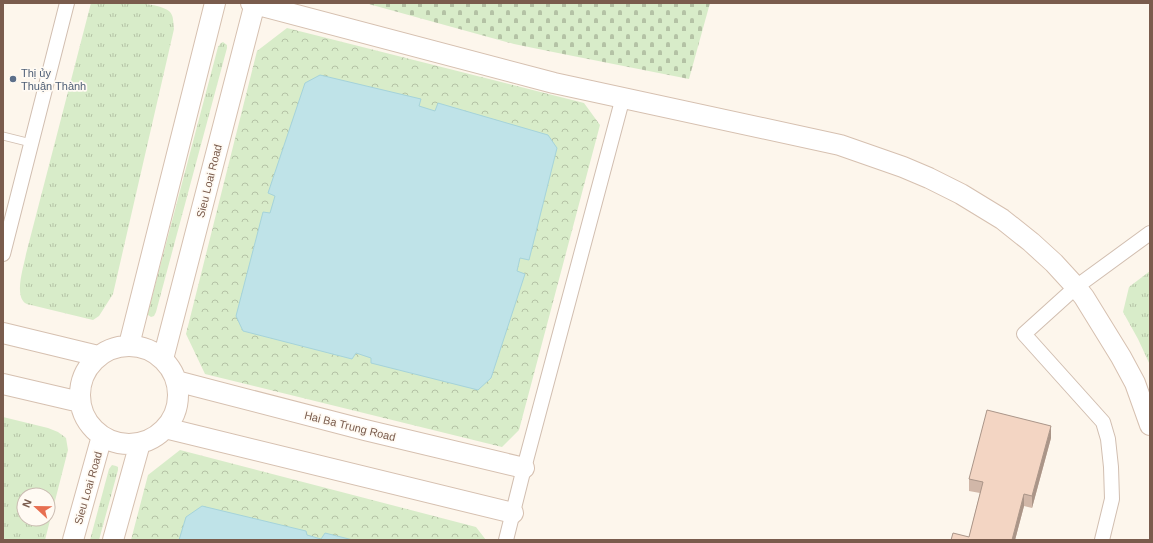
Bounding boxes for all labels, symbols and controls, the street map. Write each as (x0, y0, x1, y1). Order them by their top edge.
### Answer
place label: Thị ủy Thuận Thành (21, 67, 86, 92)
marker: Thị ủy Thuận Thành (8, 74, 18, 84)
street label: Sieu Loai Road (194, 143, 224, 219)
street label: Hai Ba Trung Road (303, 409, 397, 443)
street label: Sieu Loai Road (72, 450, 104, 526)
north arrow (16, 487, 56, 527)
text: N (20, 497, 34, 509)

